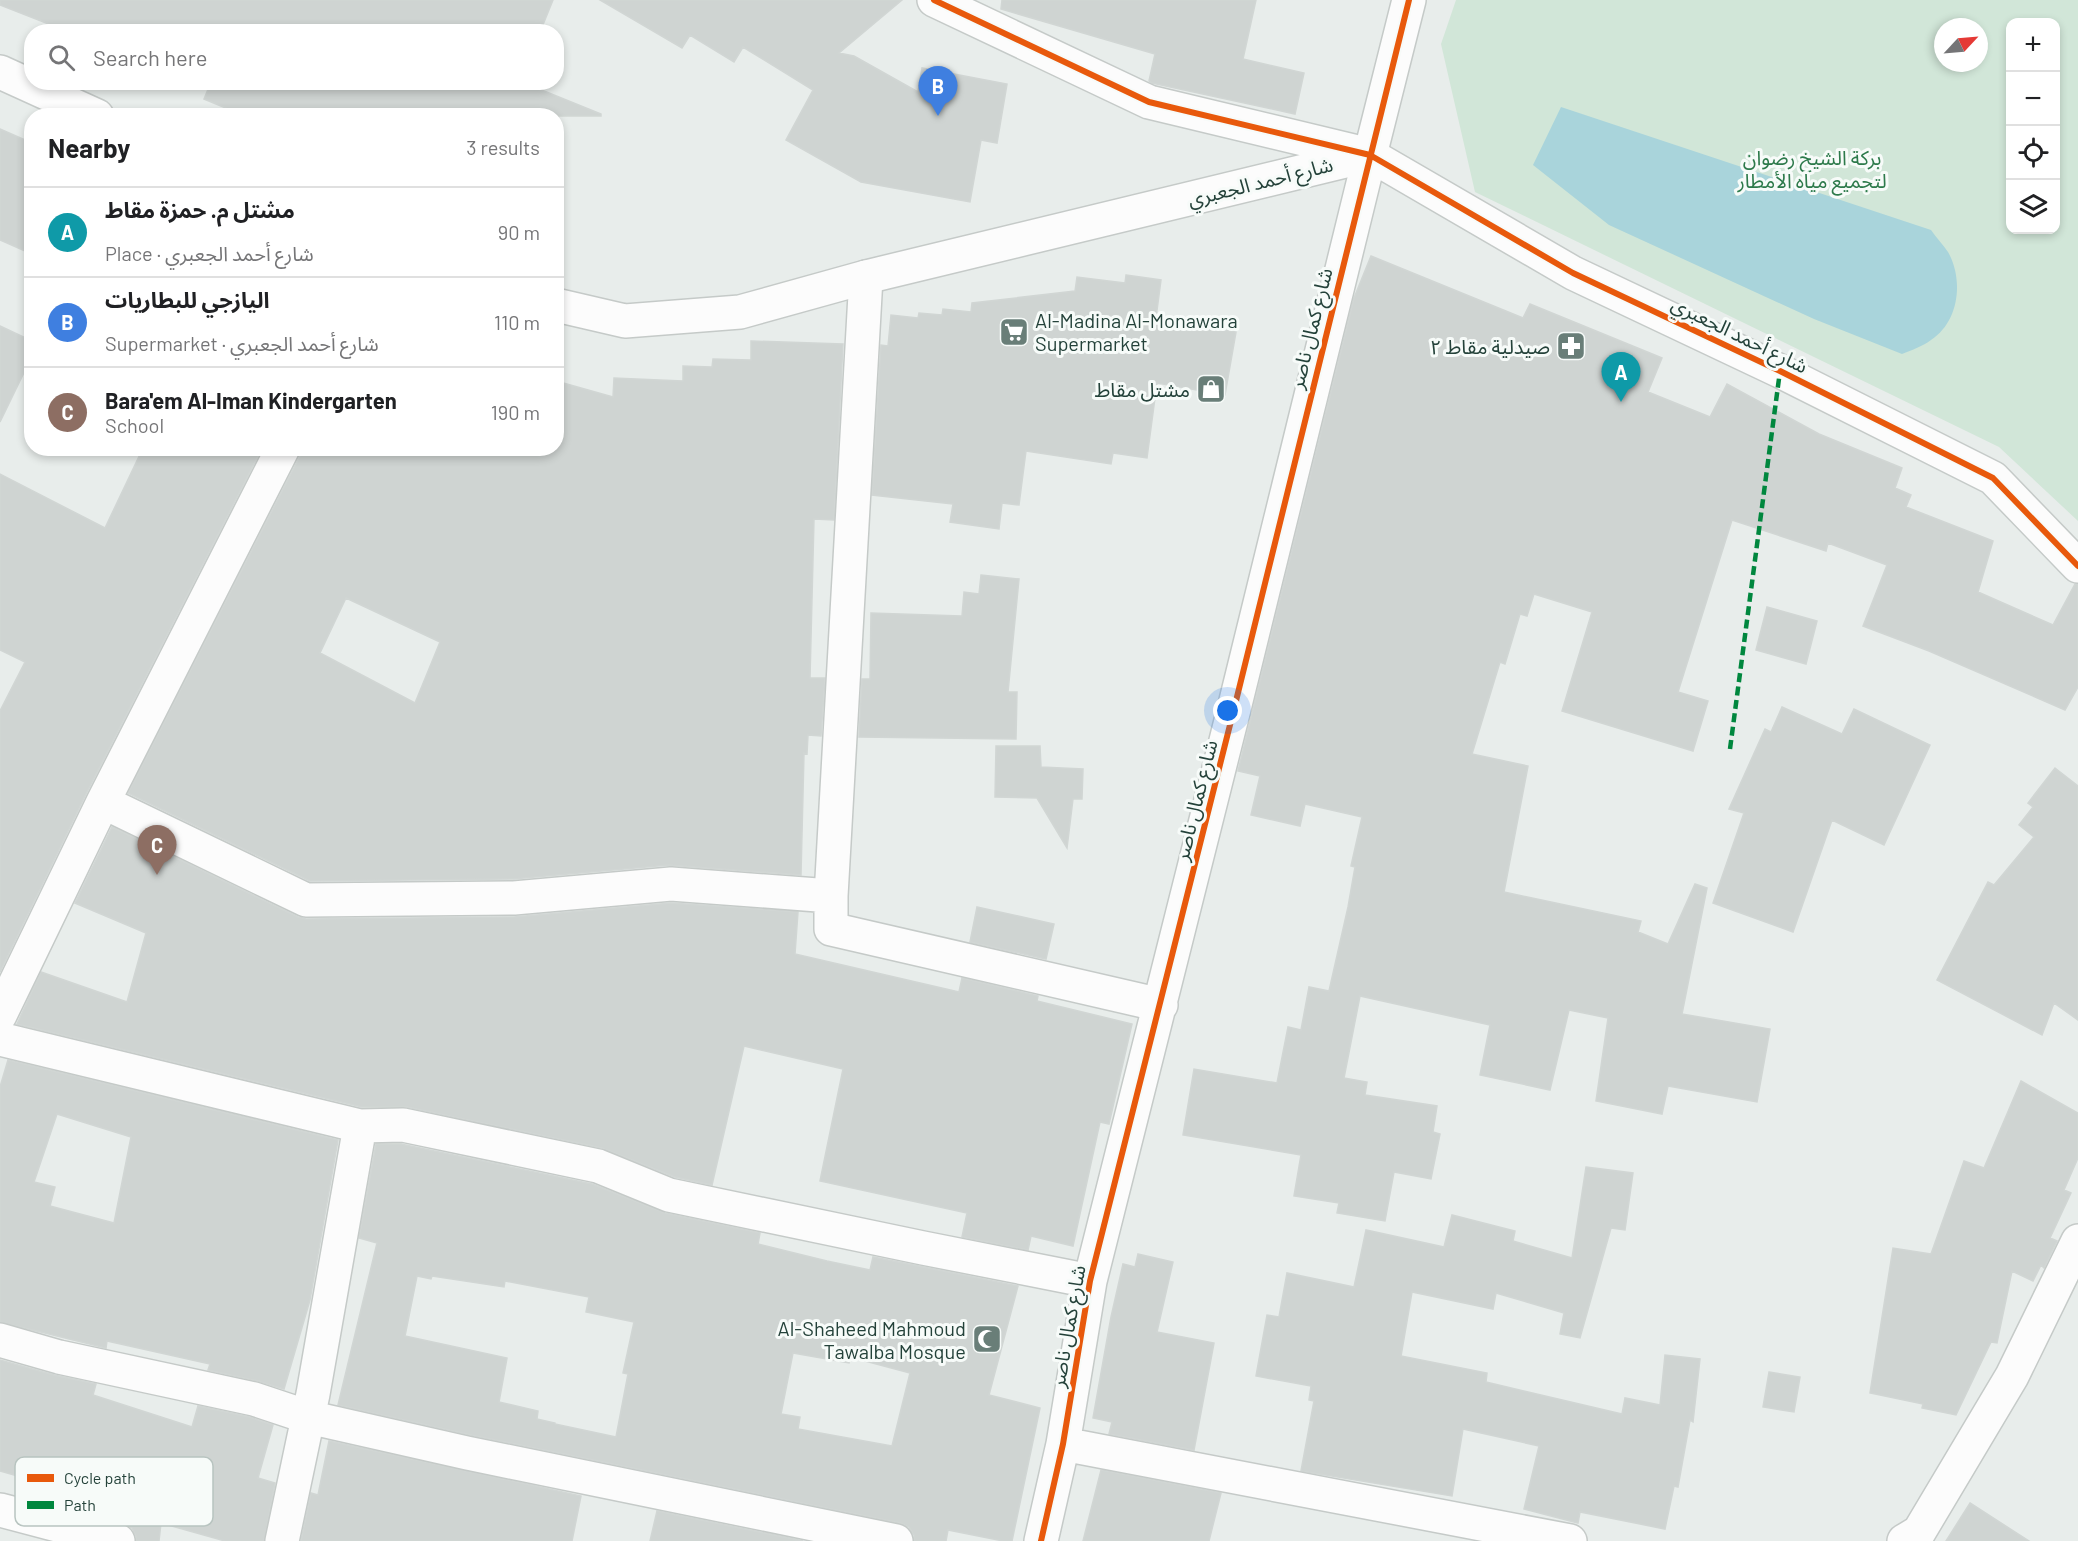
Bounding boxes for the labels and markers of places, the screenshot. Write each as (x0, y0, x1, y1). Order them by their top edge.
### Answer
pin: B (918, 66, 958, 116)
place label: Al-Madina Al-Monawara Supermarket (1035, 308, 1238, 355)
supermarket icon: Al-Madina Al-Monawara Supermarket (998, 316, 1030, 348)
pharmacy icon: صيدلية مقاط ٢ (1555, 330, 1587, 362)
place label: صيدلية مقاط ٢ (1430, 334, 1550, 358)
pin: A (1602, 352, 1640, 402)
shop icon: مشتل مقاط (1195, 373, 1227, 405)
place label: مشتل مقاط (1094, 377, 1190, 402)
pin: C (138, 826, 176, 875)
place label: Al-Shaheed Mahmoud Tawalba Mosque (778, 1316, 966, 1363)
mosque icon: Al-Shaheed Mahmoud Tawalba Mosque (971, 1323, 1003, 1355)

